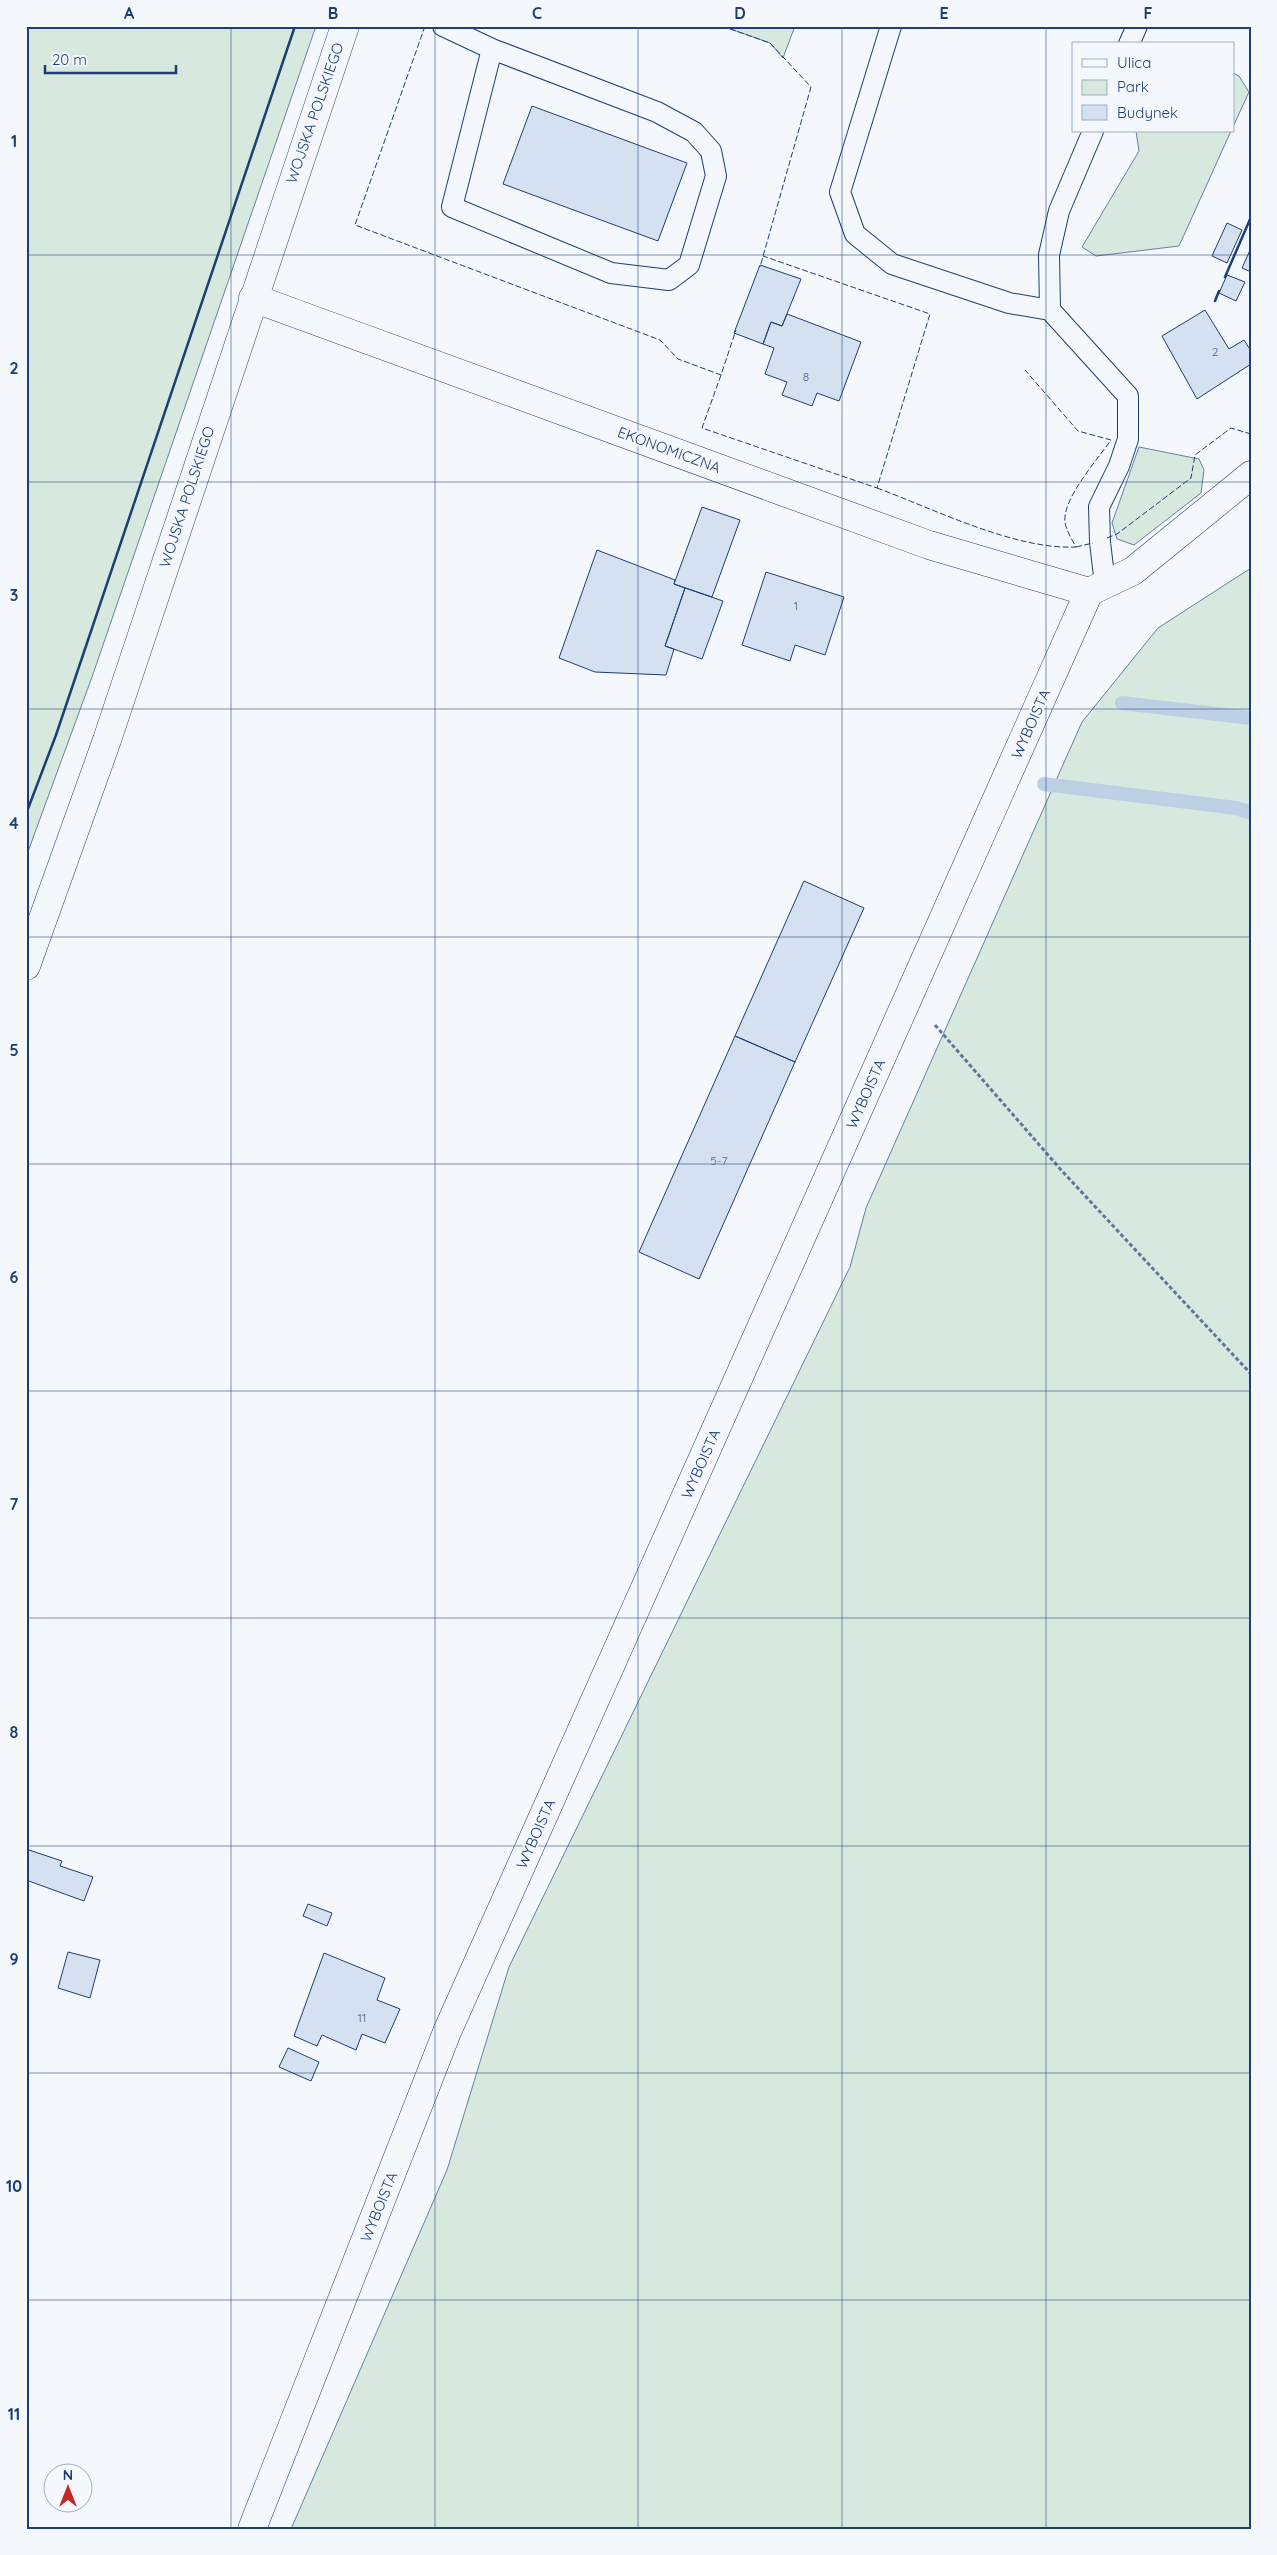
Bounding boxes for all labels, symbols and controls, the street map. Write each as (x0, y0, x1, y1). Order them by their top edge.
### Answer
text: A (124, 3, 135, 23)
text: B (328, 3, 338, 23)
text: C (532, 3, 542, 23)
text: D (734, 3, 746, 23)
text: E (939, 3, 949, 23)
text: F (1144, 3, 1153, 23)
street label: WOJSKA POLSKIEGO (281, 40, 348, 186)
scale bar (45, 42, 176, 74)
legend (1072, 42, 1234, 132)
text: 20 m (52, 50, 87, 69)
text: Ulica (1117, 53, 1151, 72)
text: Park (1117, 77, 1149, 96)
text: Budynek (1117, 103, 1178, 122)
text: 1 (11, 131, 17, 151)
house number: 2 (1212, 344, 1219, 359)
text: 2 (9, 358, 19, 378)
house number: 8 (803, 369, 809, 384)
street label: EKONOMICZNA (615, 422, 724, 477)
street label: WOJSKA POLSKIEGO (155, 424, 218, 570)
text: 3 (10, 585, 18, 605)
house number: 1 (794, 598, 798, 613)
street label: WYBOISTA (1007, 686, 1054, 762)
text: 4 (9, 813, 19, 833)
text: 5 (9, 1040, 19, 1060)
street label: WYBOISTA (842, 1056, 889, 1132)
house number: 5-7 (710, 1153, 728, 1168)
text: 6 (10, 1267, 19, 1287)
street label: WYBOISTA (677, 1426, 724, 1502)
text: 7 (10, 1494, 19, 1514)
text: 8 (10, 1722, 19, 1742)
street label: WYBOISTA (512, 1796, 559, 1872)
text: 9 (9, 1949, 19, 1969)
house number: 11 (358, 2010, 366, 2025)
street label: WYBOISTA (356, 2169, 401, 2245)
text: 10 (6, 2176, 22, 2196)
text: 11 (8, 2404, 20, 2424)
north arrow (42, 2462, 92, 2512)
text: N (63, 2466, 73, 2484)

